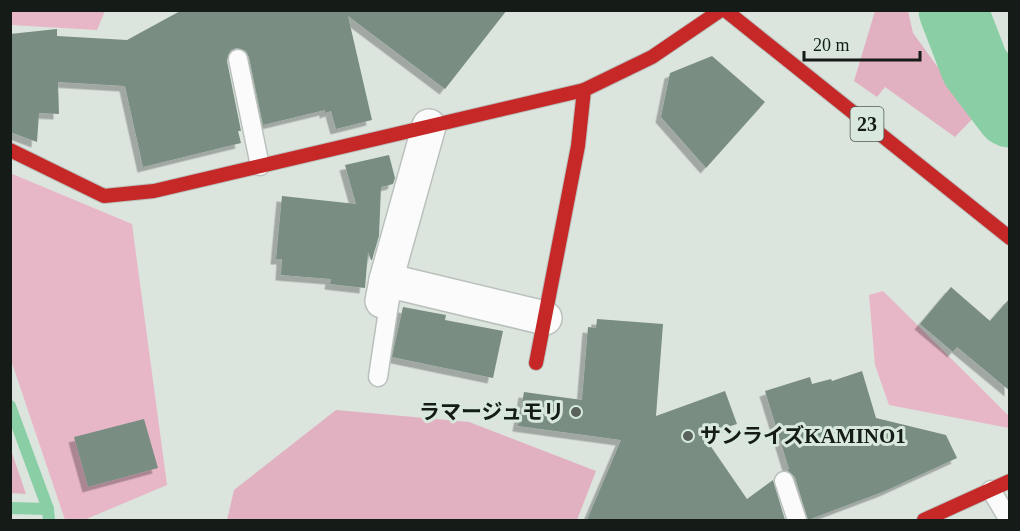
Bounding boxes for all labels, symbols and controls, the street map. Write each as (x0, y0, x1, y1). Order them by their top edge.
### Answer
scale bar (804, 24, 920, 62)
text: 20 m (813, 35, 850, 55)
road number: 23 (850, 107, 884, 141)
place label: ラマージュモリ (419, 400, 564, 424)
marker: ラマージュモリ (569, 405, 583, 419)
place label: サンライズKAMINO1 (700, 424, 906, 448)
marker: サンライズKAMINO1 (681, 429, 695, 443)

